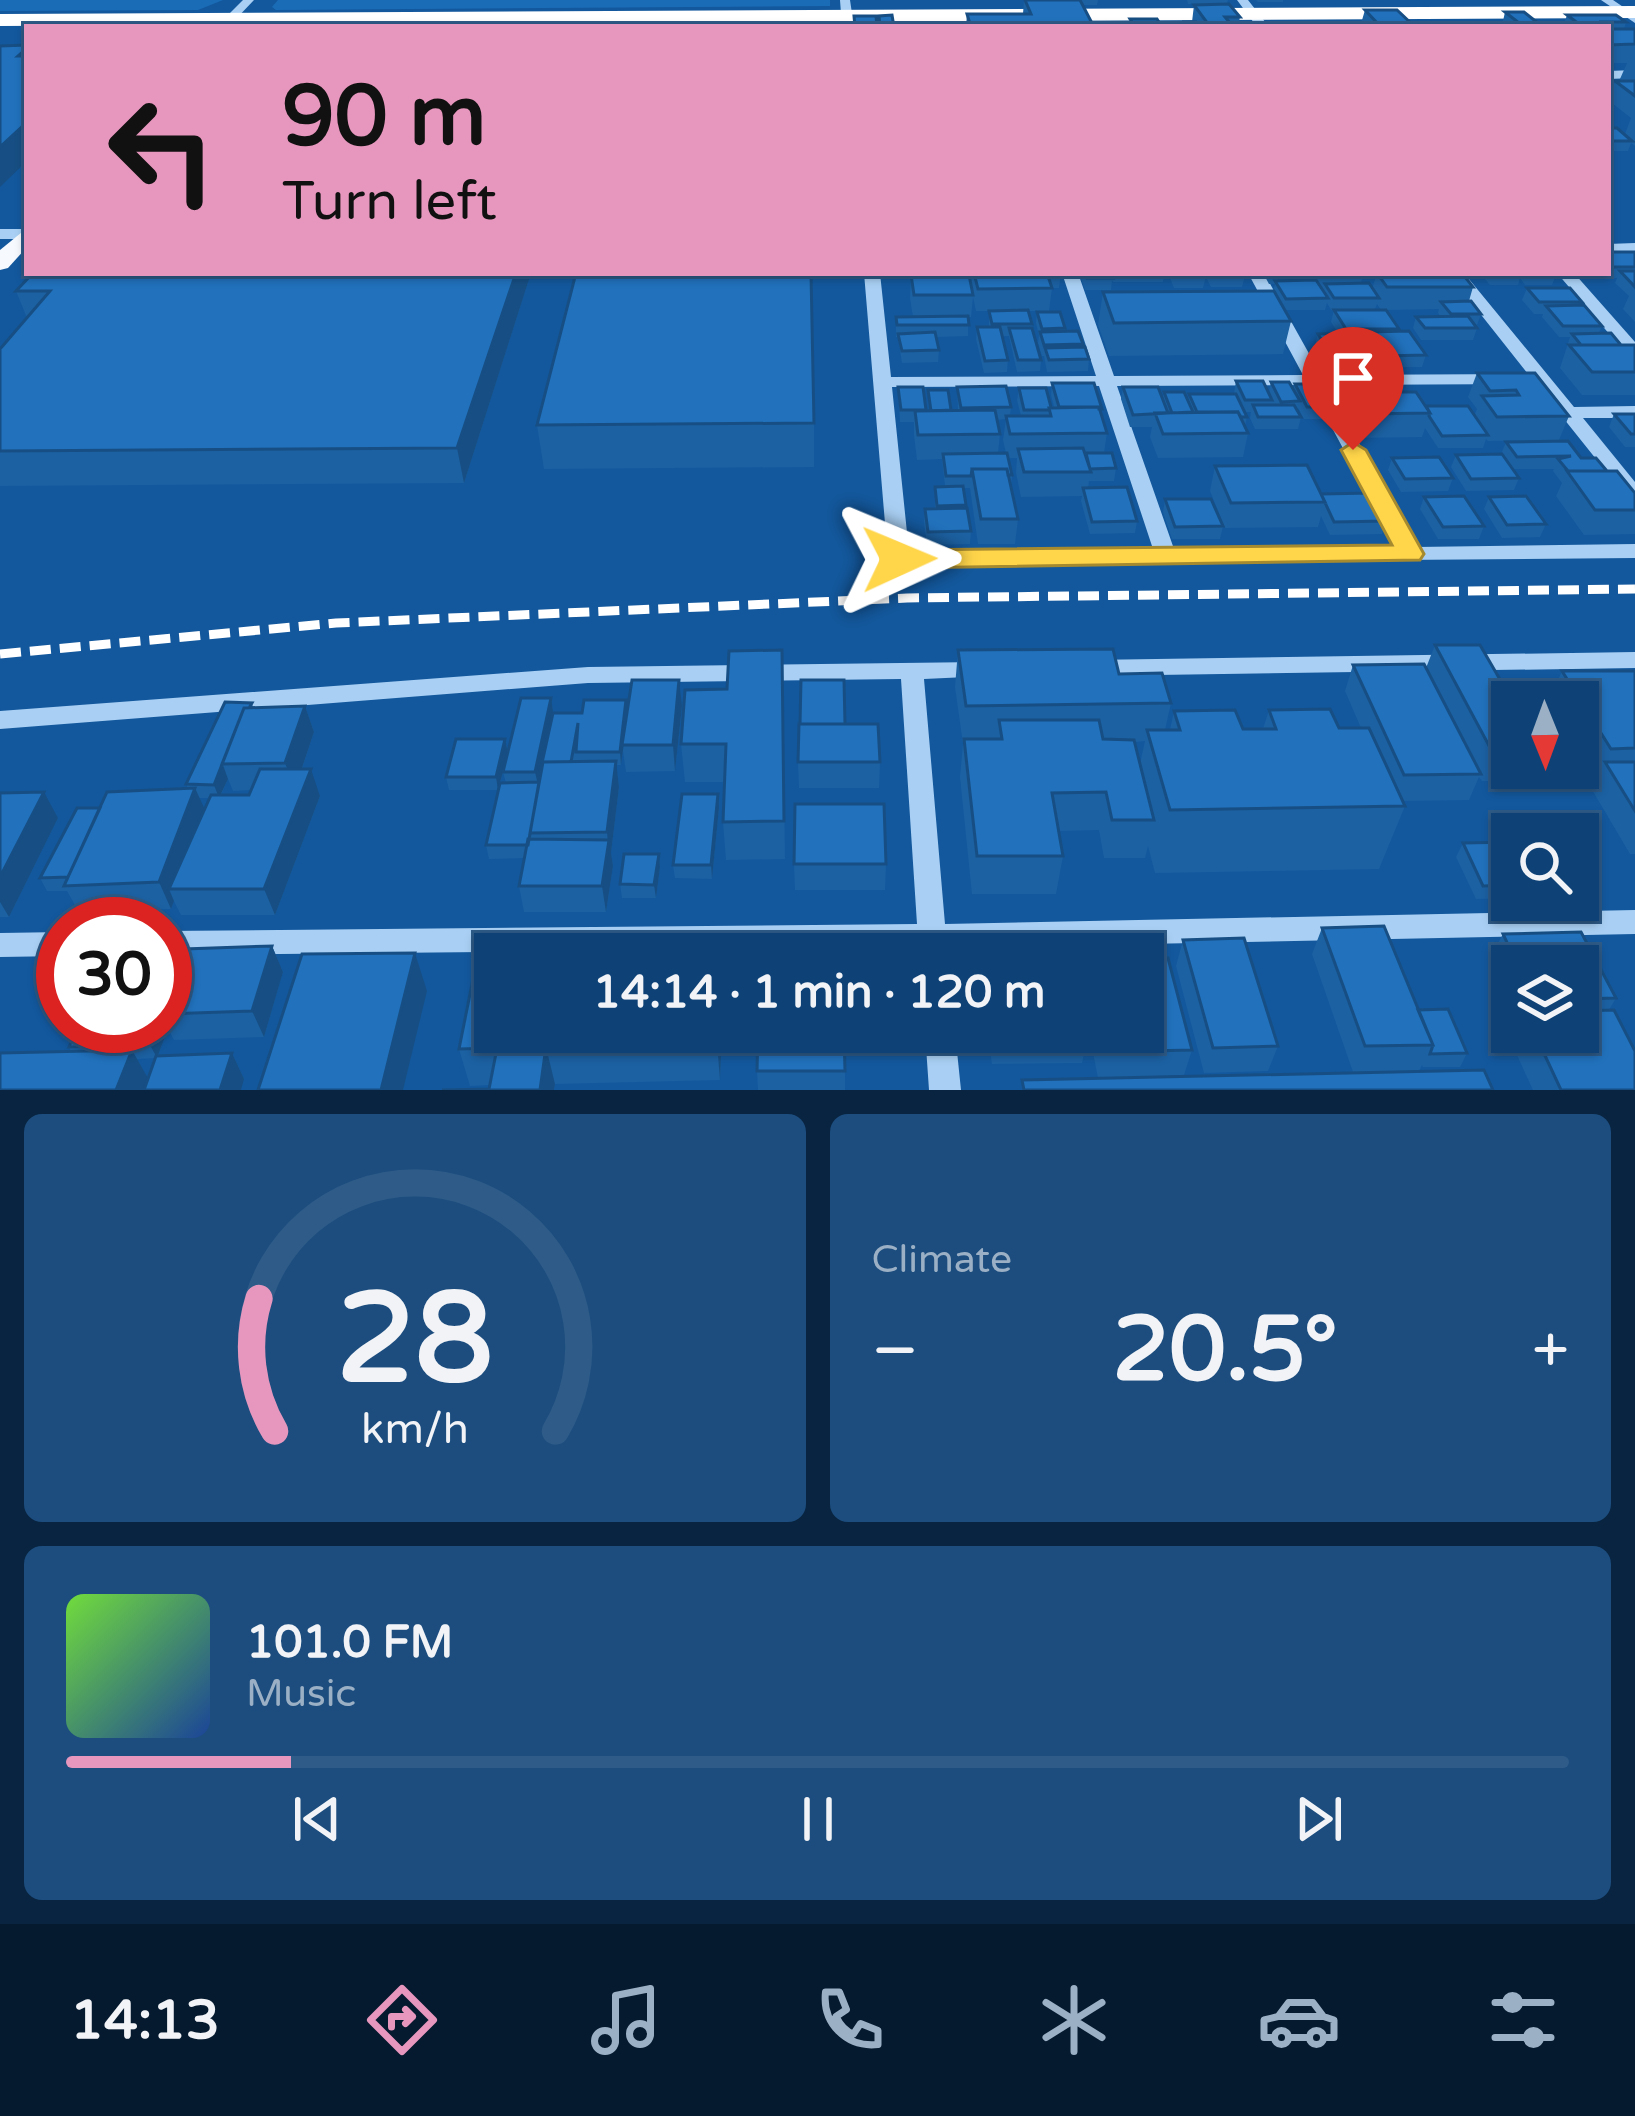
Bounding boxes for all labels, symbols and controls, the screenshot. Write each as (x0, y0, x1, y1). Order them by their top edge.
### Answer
text: 90 m (282, 67, 486, 168)
icon: left (84, 72, 240, 228)
text: Turn left (282, 169, 497, 234)
pin (1302, 327, 1404, 450)
icon: arrive (1320, 345, 1386, 411)
position arrow (836, 496, 962, 622)
north arrow (1491, 681, 1599, 789)
map controls (1491, 681, 1599, 1053)
button: search (1491, 813, 1599, 921)
speed limit sign: 30 (36, 897, 192, 1053)
button: layers (1491, 945, 1599, 1053)
text: 14:14 · 1 min · 120 m (593, 966, 1045, 1020)
text: Climate (872, 1236, 1012, 1283)
text: 28 (336, 1265, 493, 1416)
text: 20.5° (1113, 1296, 1338, 1405)
text: − (872, 1311, 919, 1391)
text: + (1532, 1311, 1569, 1391)
text: km/h (361, 1404, 469, 1455)
text: 101.0 FM (246, 1616, 453, 1670)
text: Music (246, 1670, 356, 1717)
icon: previous (284, 1786, 350, 1852)
icon: pause (785, 1786, 851, 1852)
icon: next (1286, 1786, 1352, 1852)
icon: directions (360, 1978, 444, 2062)
icon: music (584, 1978, 668, 2062)
icon: phone (808, 1978, 892, 2062)
icon: climate (1032, 1978, 1116, 2062)
icon: car (1257, 1978, 1341, 2062)
icon: filters (1481, 1978, 1565, 2062)
text: 14:13 (70, 1988, 220, 2053)

